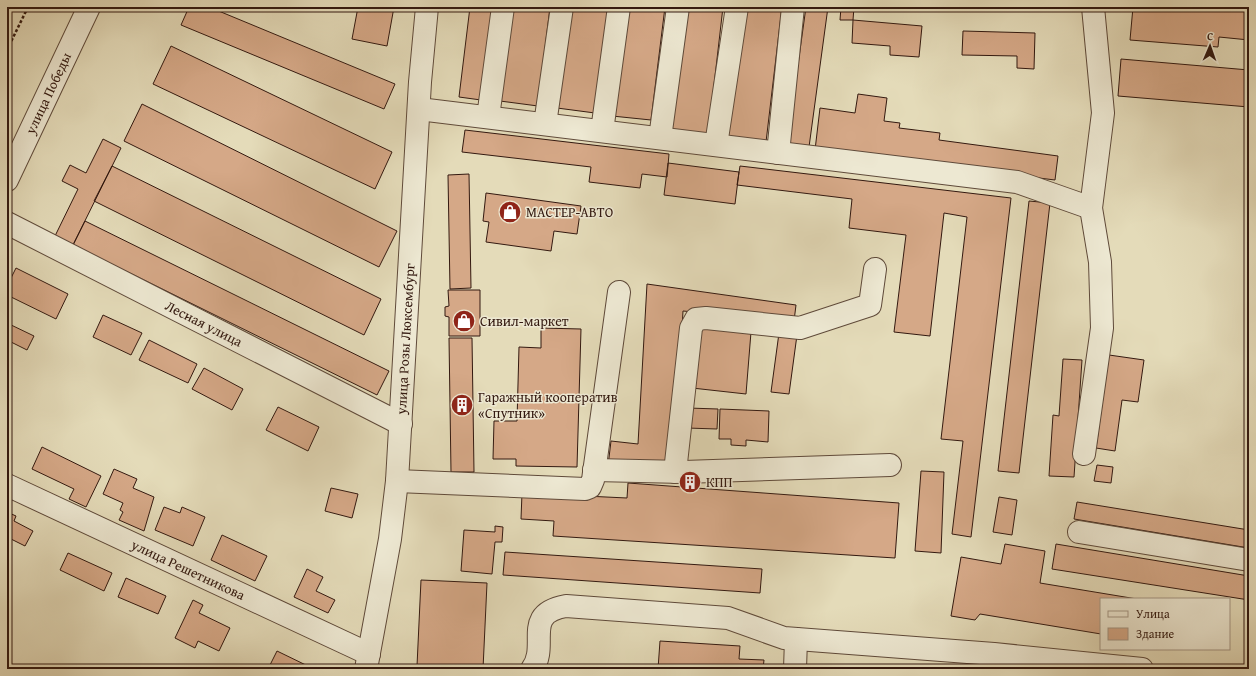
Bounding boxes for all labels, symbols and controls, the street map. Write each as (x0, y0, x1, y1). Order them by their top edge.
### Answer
north arrow (1190, 26, 1230, 66)
text: С (1207, 28, 1214, 44)
street label: улица Победы (20, 49, 76, 138)
shop icon: МАСТЕР-АВТО (497, 199, 523, 225)
place label: МАСТЕР-АВТО (526, 202, 613, 222)
street label: улица Розы Люксембург (391, 263, 420, 416)
street label: Лесная улица (162, 295, 246, 352)
shop icon: Сивил-маркет (451, 308, 477, 334)
place label: Сивил-маркет (480, 311, 569, 331)
place label: Гаражный кооператив «Спутник» (478, 387, 618, 423)
building icon: Гаражный кооператив «Спутник» (449, 392, 475, 418)
building icon: КПП (677, 469, 703, 495)
place label: КПП (706, 472, 733, 492)
street label: улица Решетникова (127, 534, 249, 605)
legend (1100, 598, 1230, 650)
text: Улица (1136, 605, 1170, 622)
text: Здание (1136, 625, 1175, 642)

